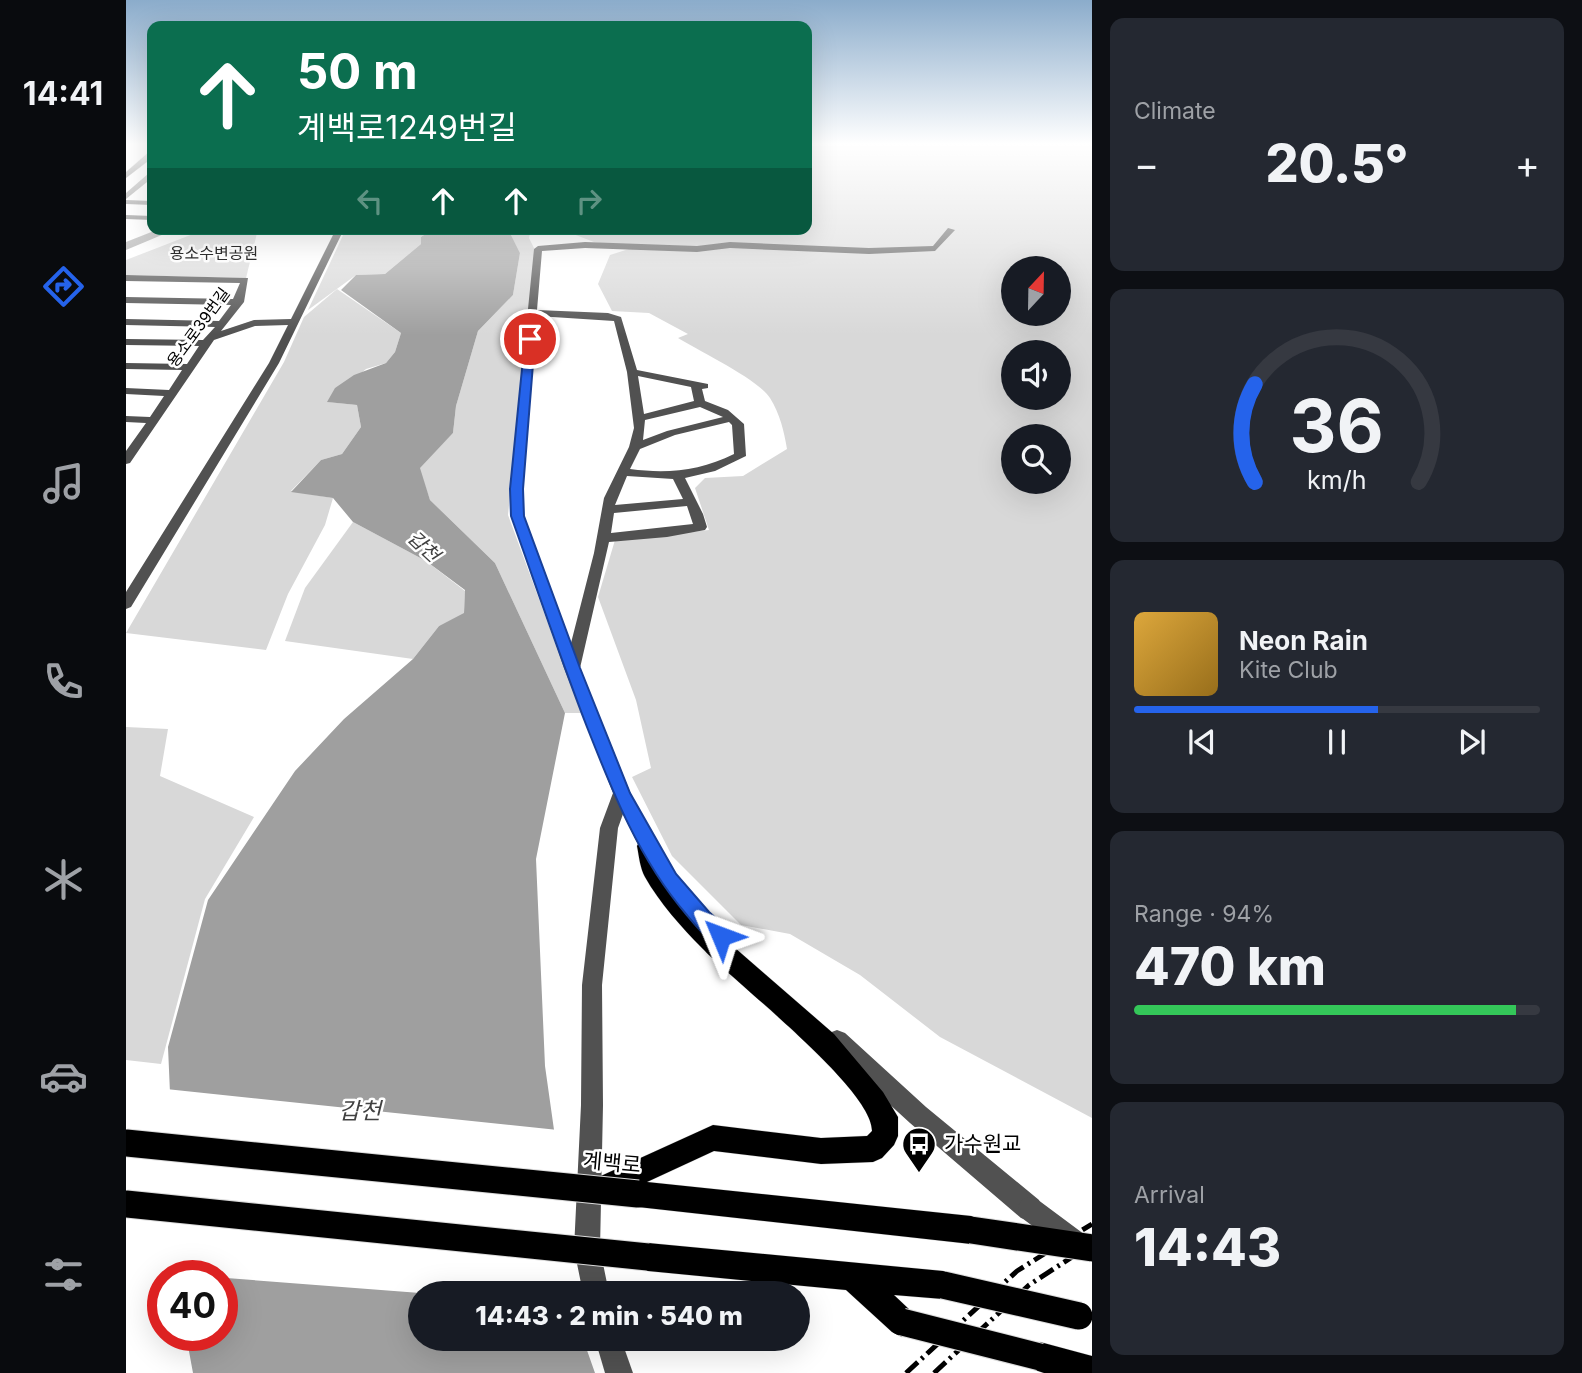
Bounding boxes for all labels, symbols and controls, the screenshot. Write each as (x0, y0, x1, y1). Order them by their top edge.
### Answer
text: 50 m (297, 42, 418, 101)
icon: ahead (182, 49, 273, 140)
text: 14:41 (23, 74, 103, 113)
text: Climate (1134, 97, 1216, 125)
text: 계백로1249번길 (297, 108, 517, 147)
text: 20.5° (1265, 132, 1409, 195)
text: − (1134, 141, 1159, 187)
text: + (1515, 141, 1540, 187)
icon: left (351, 182, 389, 220)
icon: ahead (424, 182, 462, 220)
icon: ahead (497, 182, 535, 220)
icon: right (570, 182, 608, 220)
park label: 용소수변공원 (170, 243, 258, 263)
north arrow (1001, 256, 1071, 326)
map controls (1001, 256, 1071, 494)
icon: directions (39, 262, 88, 311)
street label: 용소로39번길 (162, 283, 234, 371)
pin (500, 309, 560, 369)
icon: arrive (511, 320, 549, 358)
button: sound (1001, 340, 1071, 410)
text: 36 (1290, 381, 1384, 470)
button: search (1001, 424, 1071, 494)
icon: music (39, 459, 88, 508)
text: km/h (1307, 464, 1367, 494)
water label: 갑천 (403, 526, 445, 568)
text: Neon Rain (1239, 625, 1368, 656)
text: Kite Club (1239, 656, 1338, 684)
icon: phone (39, 657, 88, 706)
icon: previous (1183, 723, 1221, 761)
icon: pause (1318, 723, 1356, 761)
icon: next (1453, 723, 1491, 761)
icon: climate (39, 855, 88, 904)
position arrow (684, 899, 758, 973)
text: Range · 94% (1134, 900, 1274, 928)
text: 470 km (1134, 935, 1326, 998)
icon: car (39, 1052, 88, 1101)
water label: 갑천 (339, 1097, 384, 1125)
bus stop icon: 가수원교 (900, 1125, 938, 1174)
place label: 가수원교 (944, 1131, 1021, 1156)
street label: 계백로 (582, 1148, 642, 1177)
text: Arrival (1134, 1181, 1205, 1209)
text: 14:43 (1134, 1216, 1281, 1279)
icon: filters (39, 1250, 88, 1299)
speed limit sign: 40 (147, 1260, 238, 1351)
text: 14:43 · 2 min · 540 m (475, 1300, 743, 1331)

